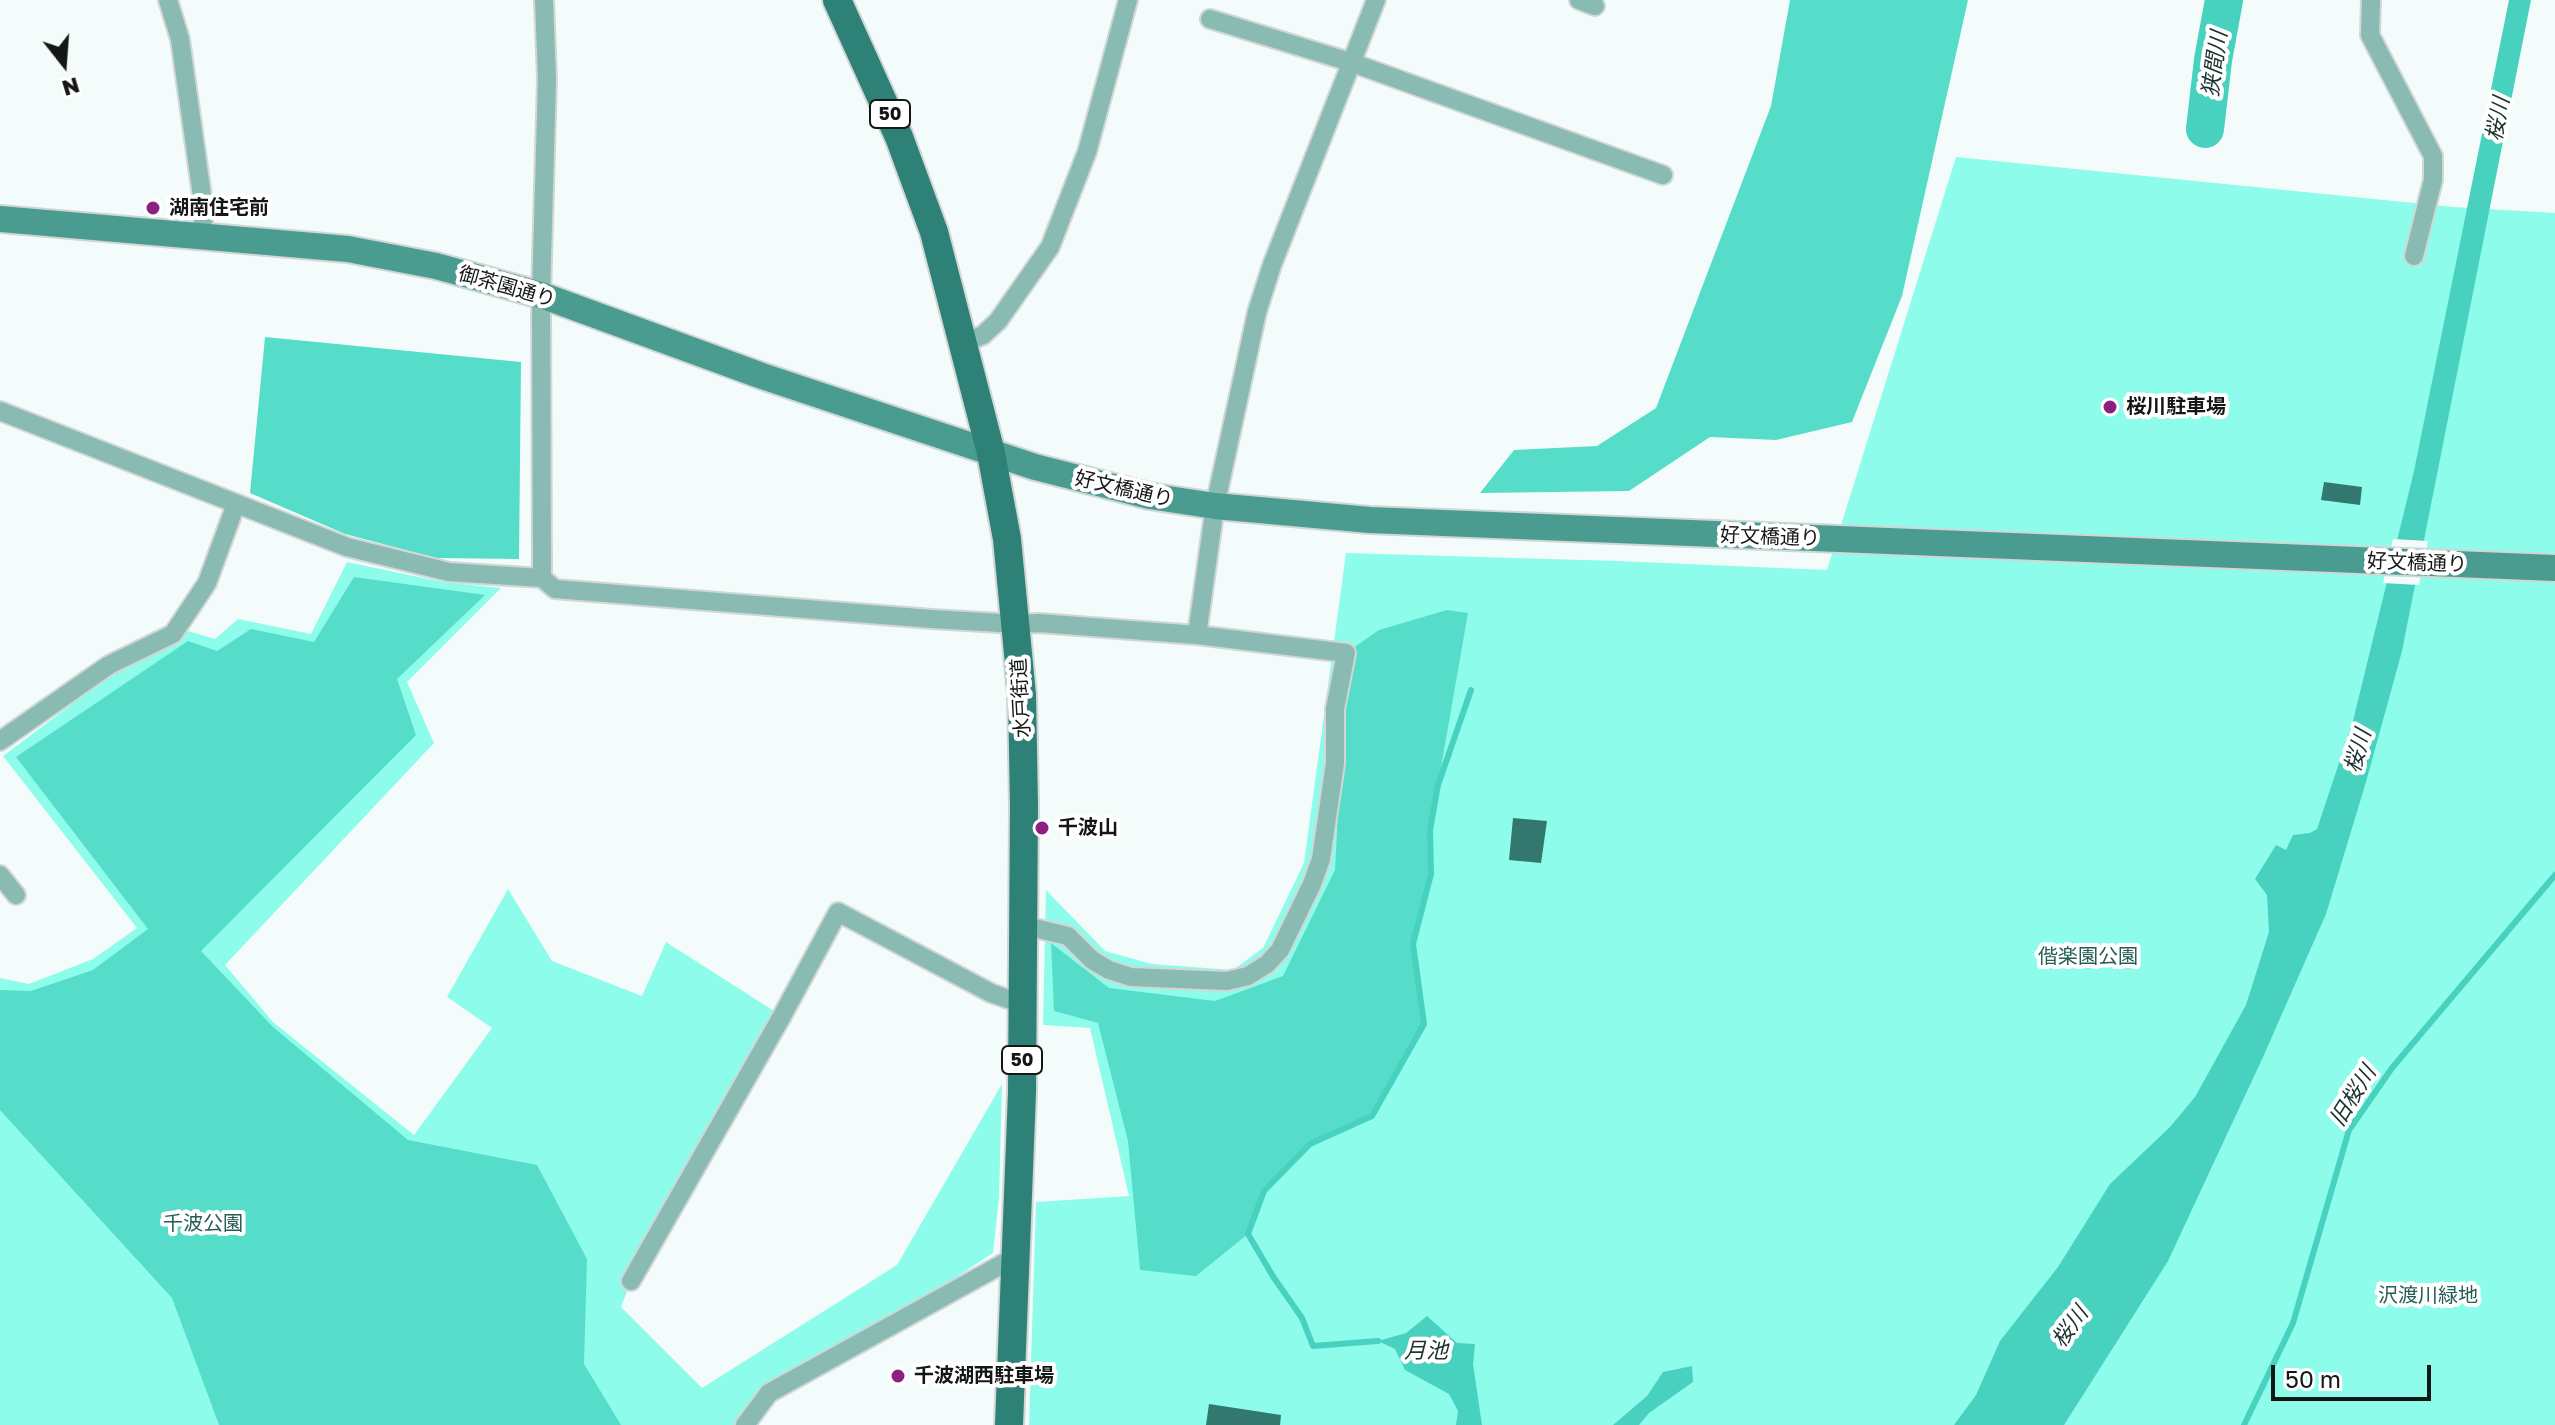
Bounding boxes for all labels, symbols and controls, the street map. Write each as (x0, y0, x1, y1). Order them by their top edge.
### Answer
north arrow (24, 24, 104, 104)
water label: 狭間川 (2197, 29, 2233, 99)
text: N (59, 72, 83, 103)
water label: 桜川 (2481, 95, 2515, 143)
road number: 50 (870, 100, 910, 128)
place label: 湖南住宅前 (169, 196, 269, 220)
marker: 湖南住宅前 (144, 199, 162, 217)
street label: 御茶園通り (456, 262, 558, 312)
place label: 桜川駐車場 (2126, 395, 2226, 419)
marker: 桜川駐車場 (2101, 398, 2119, 416)
street label: 好文橋通り (1073, 466, 1175, 512)
street label: 好文橋通り (1720, 523, 1820, 551)
street label: 好文橋通り (2367, 549, 2467, 577)
street label: 水戸街道 (1007, 657, 1035, 739)
water label: 桜川 (2339, 726, 2377, 776)
place label: 千波山 (1058, 816, 1118, 840)
marker: 千波山 (1033, 819, 1051, 837)
park label: 偕楽園公園 (2038, 945, 2138, 969)
road number: 50 (1002, 1046, 1042, 1074)
water label: 旧桜川 (2324, 1061, 2382, 1131)
park label: 千波公園 (163, 1212, 243, 1236)
park label: 沢渡川緑地 (2378, 1284, 2478, 1308)
water label: 桜川 (2046, 1301, 2094, 1353)
water label: 月池 (1404, 1338, 1448, 1364)
scale bar (2275, 1349, 2435, 1399)
place label: 千波湖西駐車場 (914, 1364, 1054, 1388)
text: 50 m (2285, 1364, 2341, 1393)
marker: 千波湖西駐車場 (889, 1367, 907, 1385)

